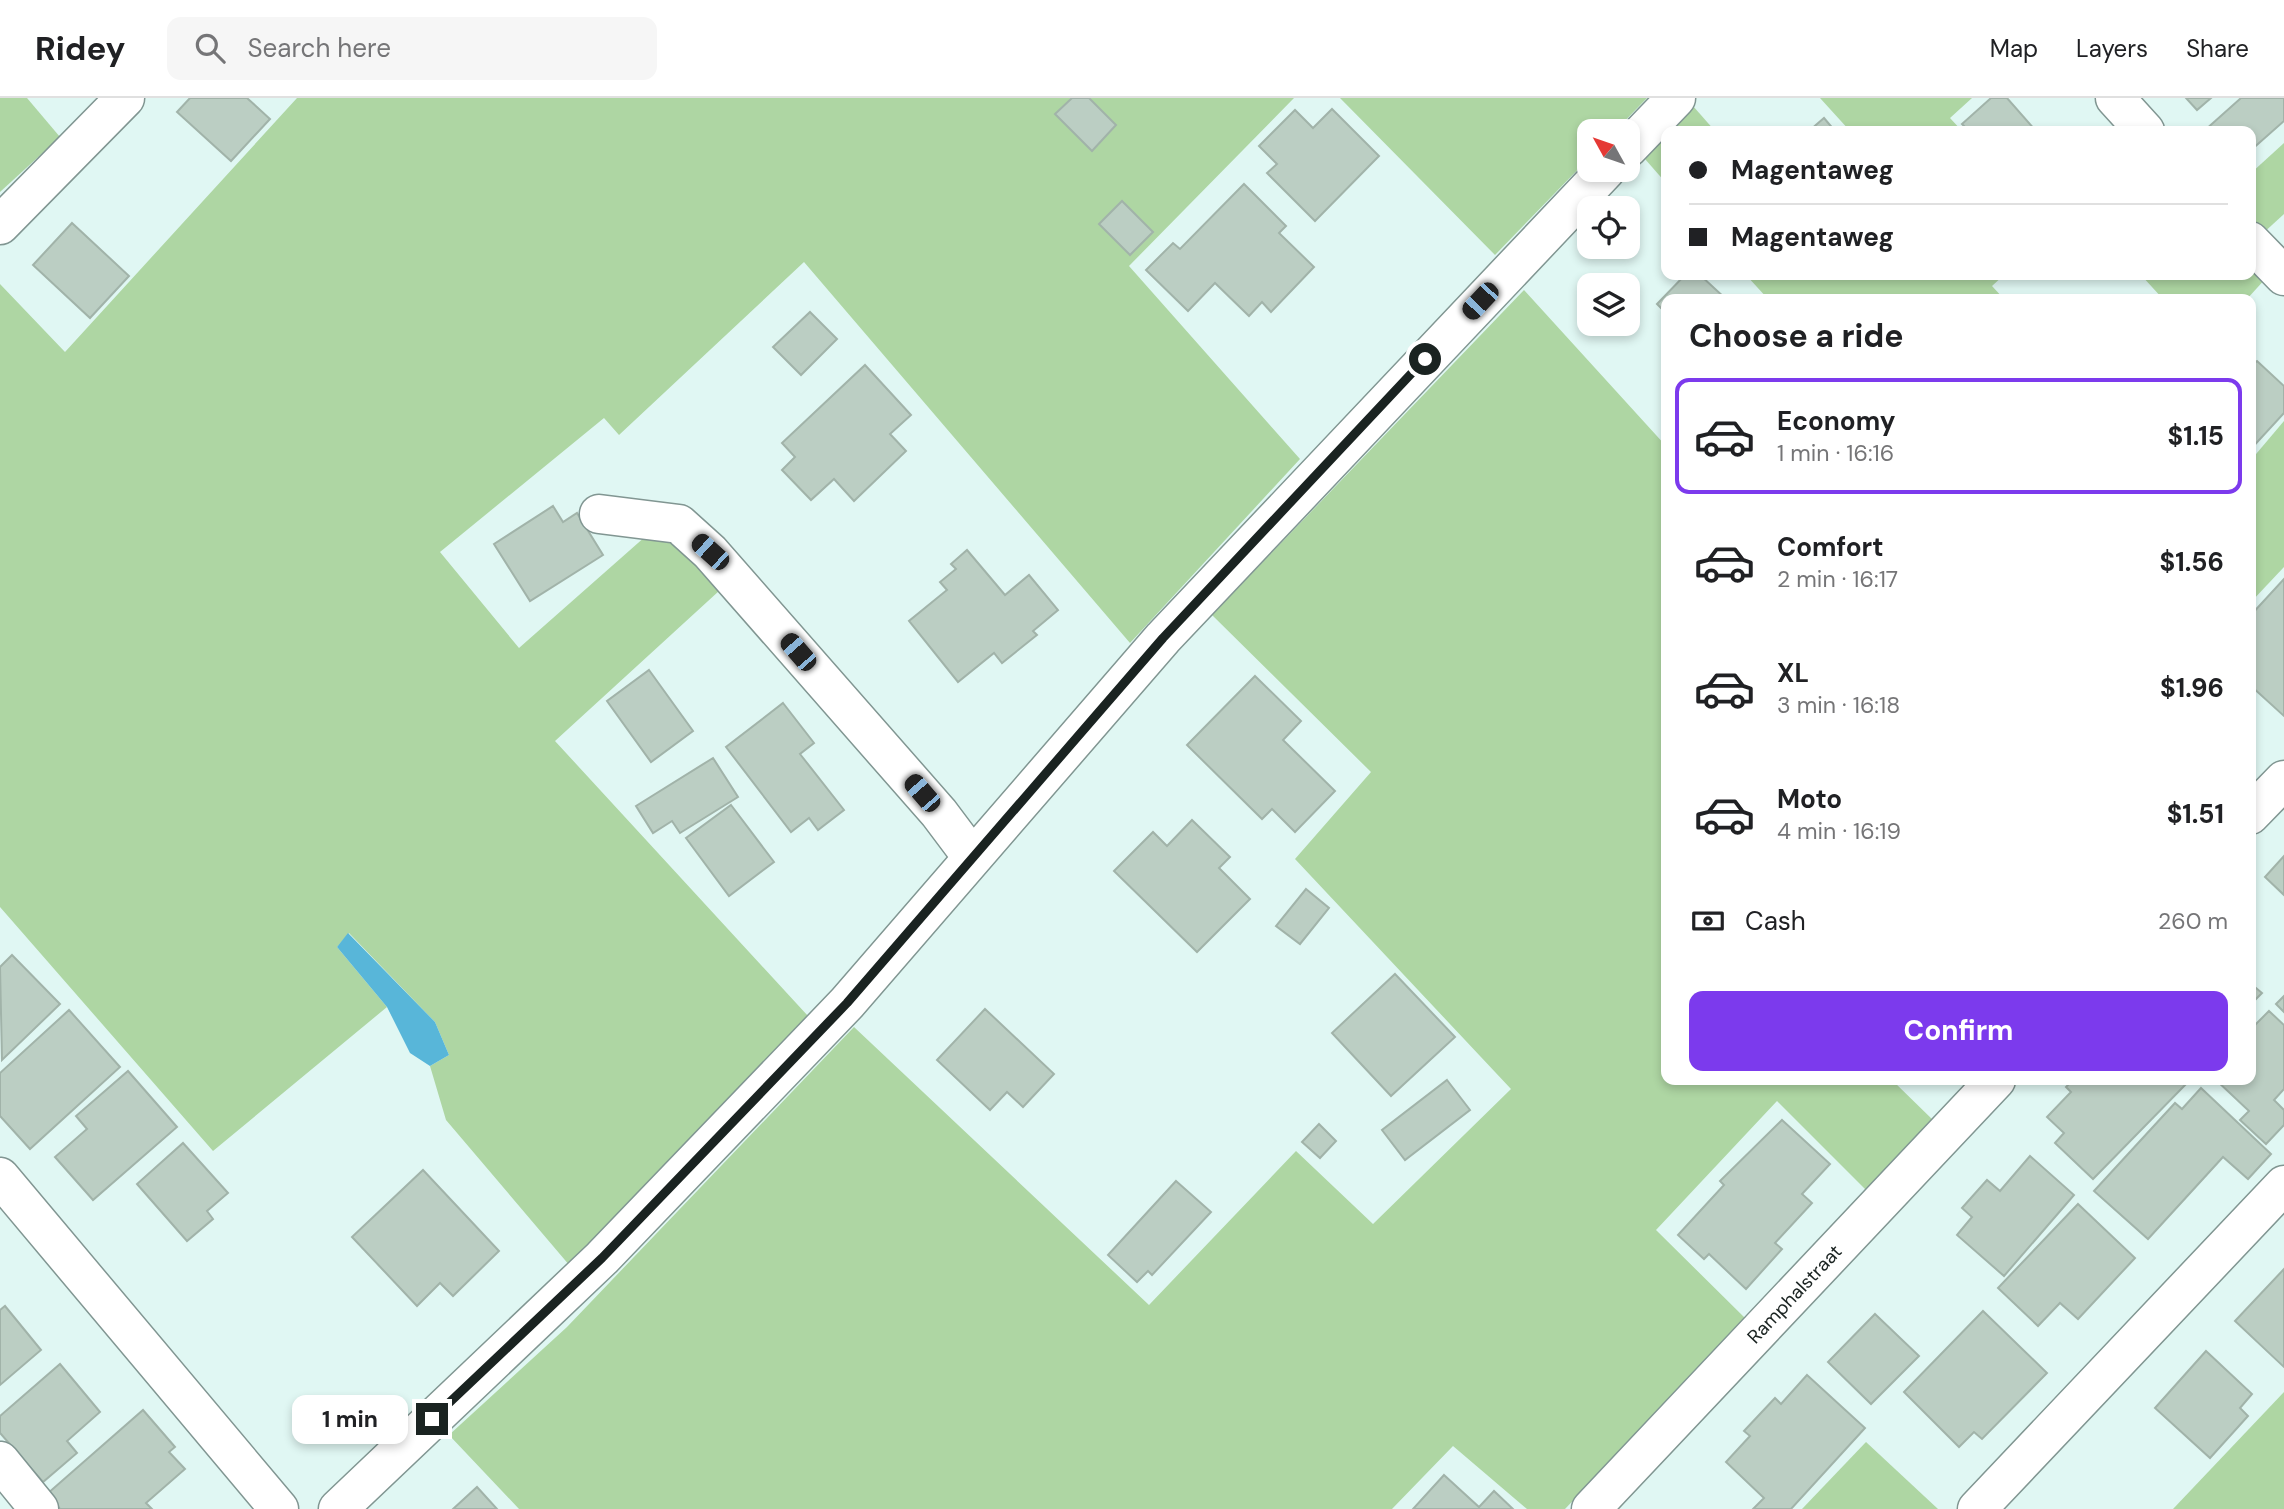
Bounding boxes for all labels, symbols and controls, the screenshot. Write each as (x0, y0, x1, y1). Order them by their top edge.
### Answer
search box (167, 17, 657, 80)
text: Ridey (35, 27, 125, 70)
icon: search (191, 29, 229, 67)
text: Search here (247, 31, 391, 65)
text: Map (1990, 33, 2038, 64)
text: Layers (2076, 33, 2148, 64)
text: Share (2186, 33, 2249, 64)
north arrow (1577, 119, 1640, 182)
map controls (1577, 119, 1640, 336)
text: Magentaweg (1731, 153, 1894, 187)
button: locate (1577, 196, 1640, 259)
text: Magentaweg (1731, 220, 1894, 254)
button: layers (1577, 273, 1640, 336)
car (1458, 278, 1503, 324)
text: Choose a ride (1689, 315, 1904, 357)
route start (1409, 343, 1441, 375)
text: Economy (1777, 404, 1895, 438)
icon: car (1693, 405, 1756, 468)
text: $1.15 (2168, 419, 2224, 453)
text: 1 min · 16:16 (1777, 438, 1894, 468)
car (688, 530, 733, 574)
text: Comfort (1777, 530, 1883, 564)
icon: car (1693, 531, 1756, 594)
text: $1.56 (2160, 545, 2224, 579)
text: 2 min · 16:17 (1777, 564, 1898, 594)
car (777, 629, 820, 675)
text: XL (1777, 656, 1809, 690)
icon: car (1693, 657, 1756, 720)
text: $1.96 (2160, 671, 2224, 705)
text: 3 min · 16:18 (1777, 690, 1900, 720)
car (901, 770, 944, 816)
text: Moto (1777, 782, 1842, 816)
icon: car (1693, 783, 1756, 846)
text: $1.51 (2167, 797, 2224, 831)
text: 4 min · 16:19 (1777, 816, 1901, 846)
icon: cash (1689, 902, 1727, 940)
text: Cash (1745, 904, 1806, 938)
text: 260 m (2158, 906, 2228, 936)
button: Confirm (1689, 991, 2228, 1071)
street label: Ramphalstraat (1741, 1239, 1847, 1349)
callout: 1 min (292, 1394, 408, 1444)
route end (416, 1403, 448, 1435)
text: 1 min (322, 1404, 378, 1434)

